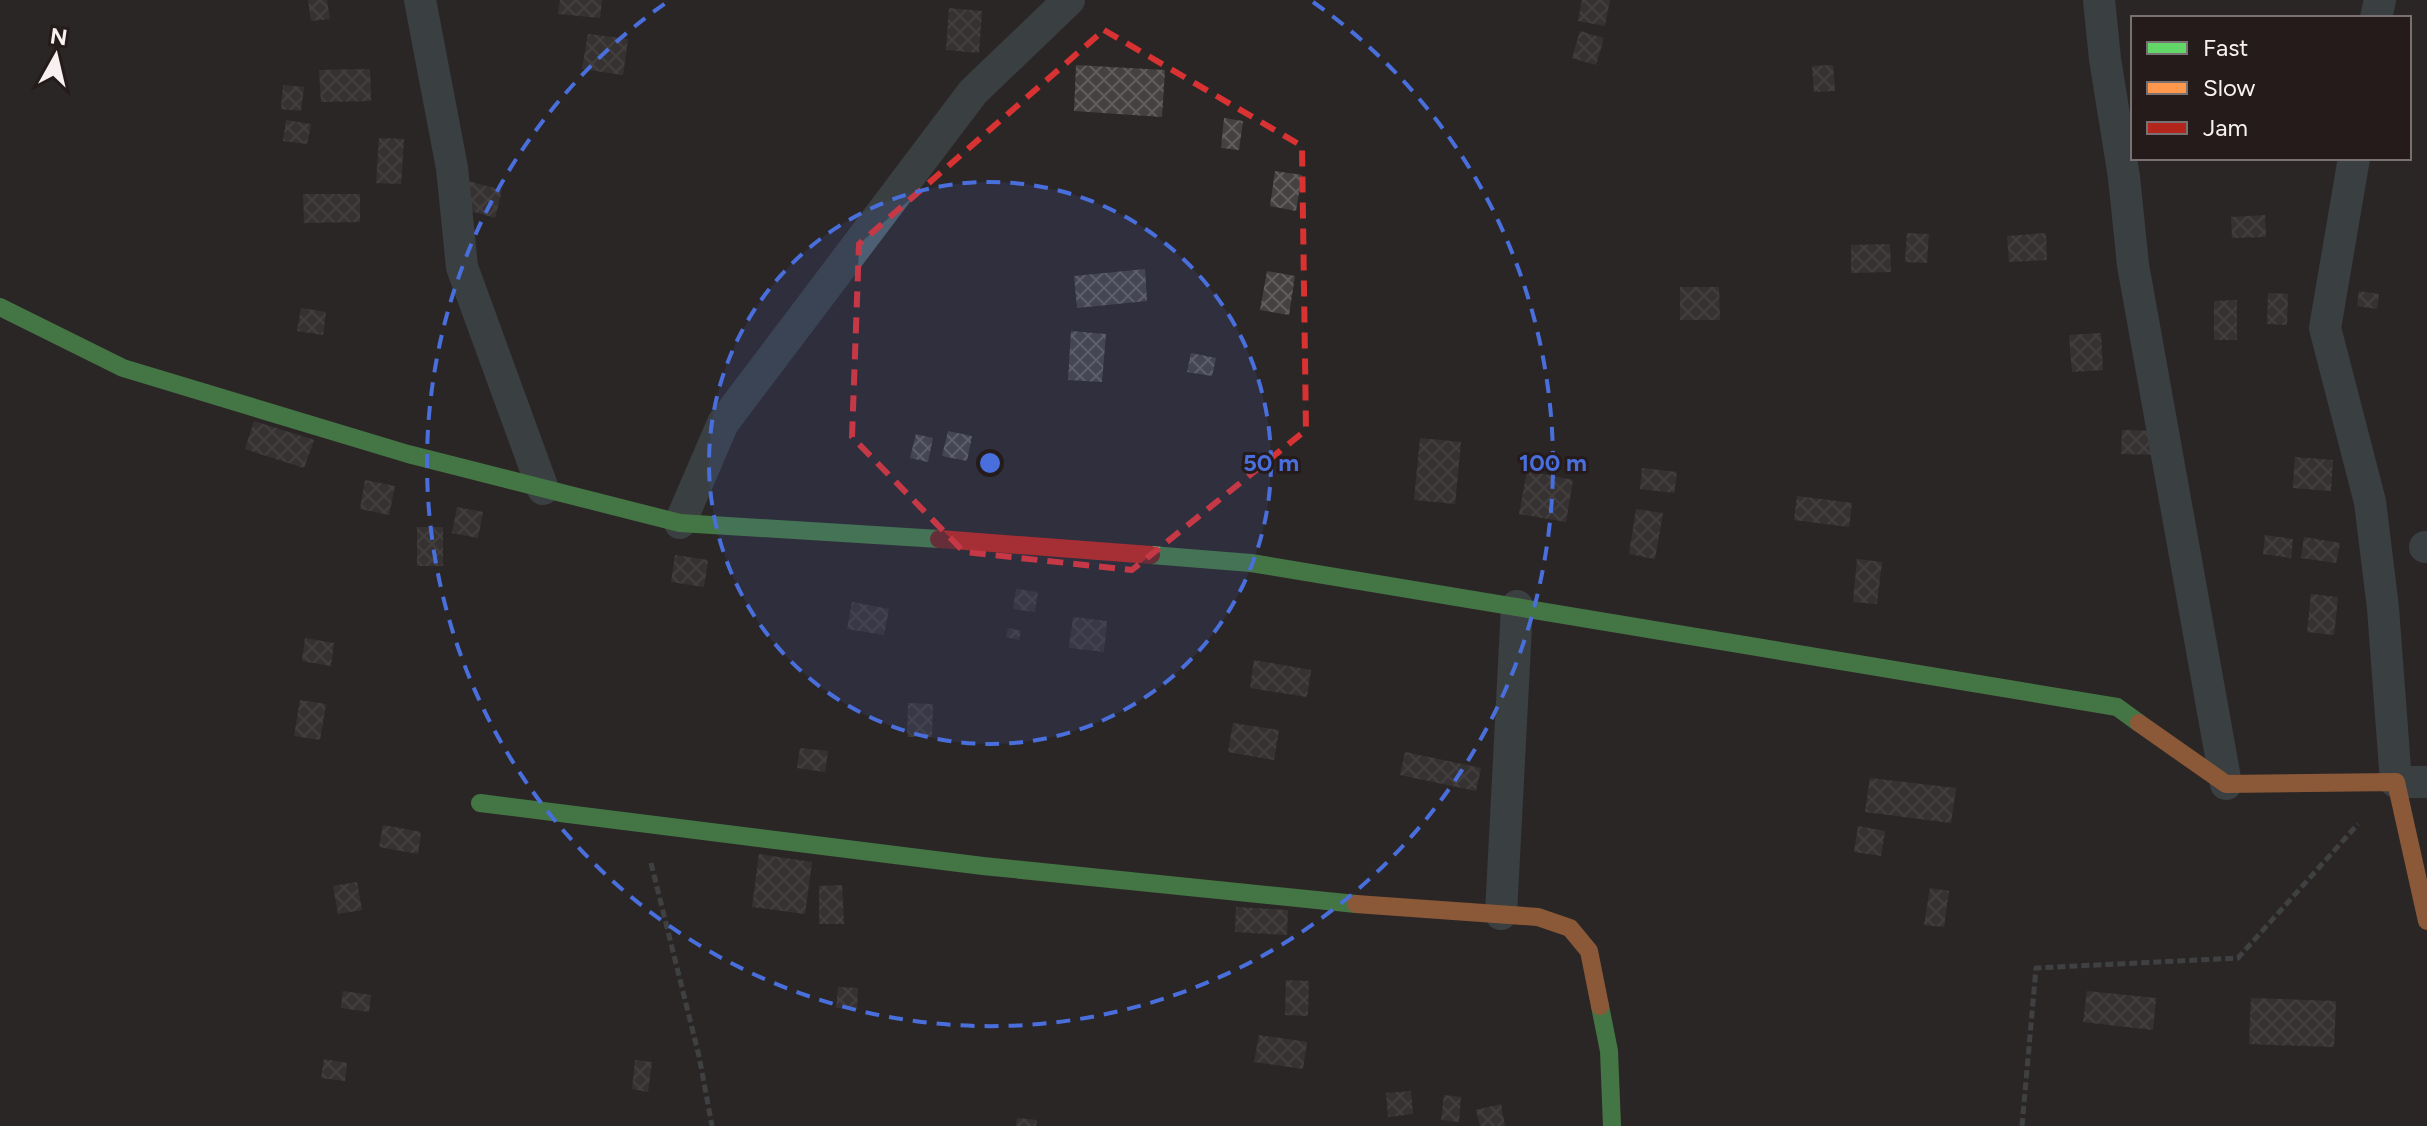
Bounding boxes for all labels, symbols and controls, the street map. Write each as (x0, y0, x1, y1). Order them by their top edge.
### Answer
north arrow (16, 16, 96, 96)
legend (2131, 16, 2411, 160)
text: N (48, 22, 69, 51)
text: Fast (2203, 33, 2248, 62)
text: Slow (2203, 73, 2256, 102)
text: Jam (2203, 113, 2248, 142)
text: 50 m (1243, 448, 1299, 477)
text: 100 m (1519, 448, 1587, 477)
centre of rings (976, 449, 1004, 477)

